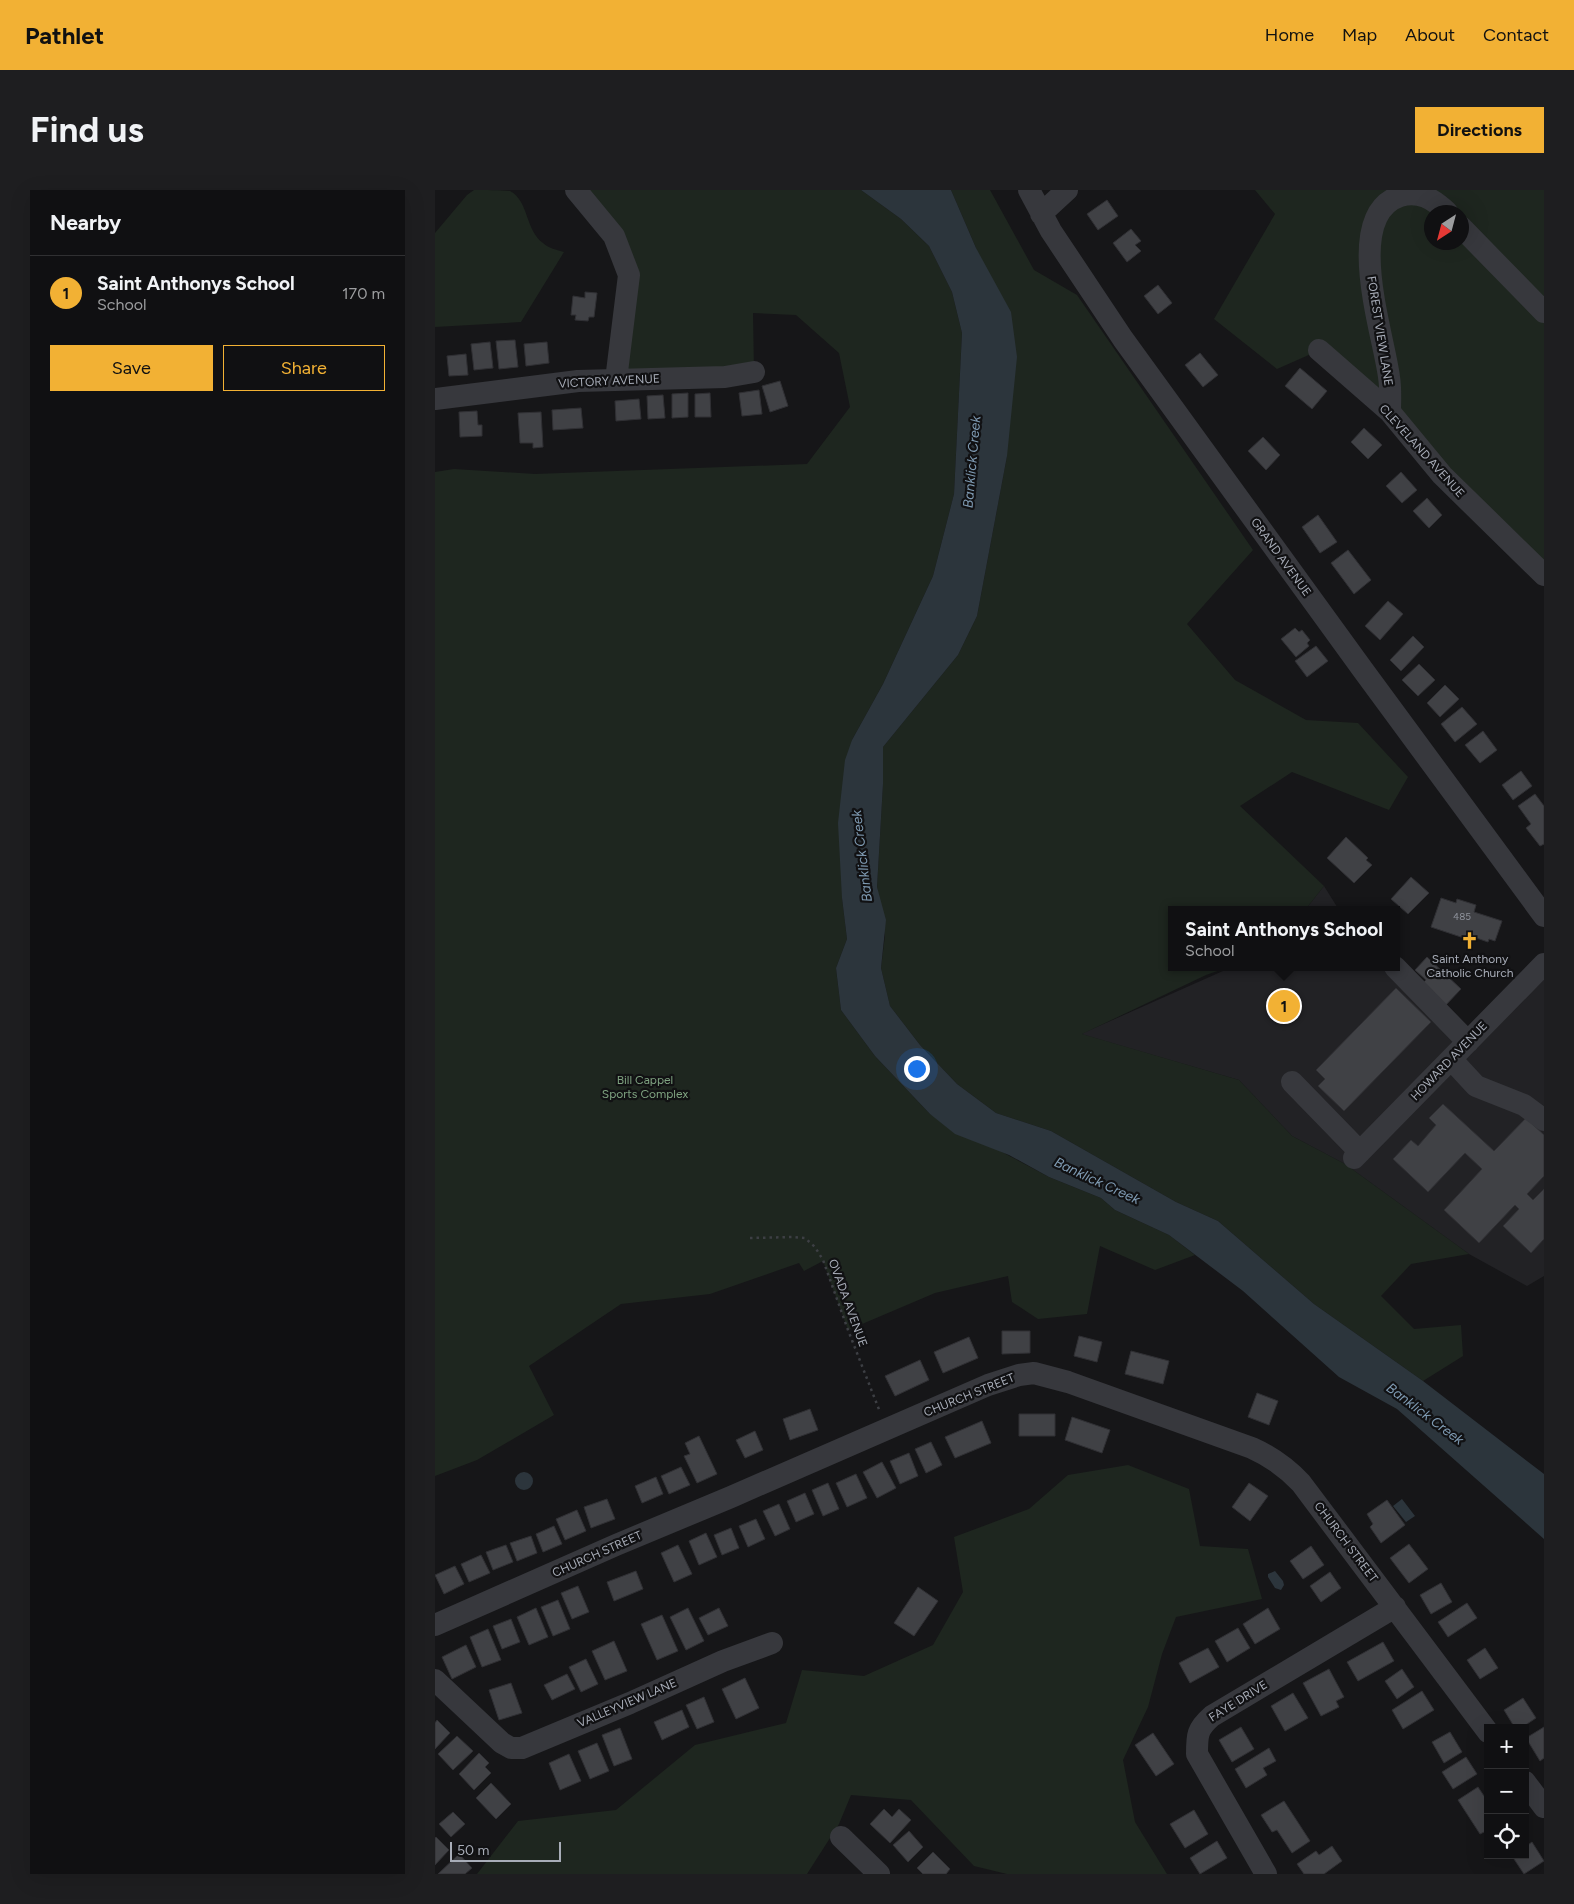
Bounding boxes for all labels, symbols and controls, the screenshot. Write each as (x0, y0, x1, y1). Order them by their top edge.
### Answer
text: Pathlet (25, 21, 104, 50)
text: Home (1265, 24, 1314, 46)
text: Map (1342, 24, 1377, 46)
text: About (1405, 24, 1455, 46)
text: Contact (1483, 24, 1549, 46)
button: Directions (1415, 107, 1544, 153)
text: Find us (30, 109, 144, 151)
north arrow (1424, 205, 1469, 250)
text: Nearby (50, 210, 121, 235)
text: Saint Anthonys School (97, 272, 295, 295)
street label: FOREST VIEW LANE (1364, 275, 1396, 387)
text: 1 (63, 284, 69, 303)
text: 170 m (342, 284, 385, 303)
text: School (97, 295, 147, 314)
button: Save (50, 345, 213, 391)
button: Share (223, 345, 385, 391)
street label: VICTORY AVENUE (558, 371, 660, 391)
street label: CLEVELAND AVENUE (1377, 402, 1467, 500)
water label: Banklick Creek (959, 414, 985, 509)
street label: GRAND AVENUE (1248, 515, 1314, 599)
water label: Banklick Creek (848, 808, 876, 903)
popup (1168, 906, 1400, 971)
house number: 485 (1453, 910, 1471, 923)
text: Saint Anthonys School (1185, 918, 1383, 941)
church icon: Saint Anthony Catholic Church (1460, 930, 1480, 950)
text: School (1185, 941, 1235, 960)
place label: Saint Anthony Catholic Church (1426, 952, 1514, 980)
pin: 1 (1268, 987, 1300, 1025)
street label: HOWARD AVENUE (1408, 1019, 1490, 1103)
your location (904, 1056, 930, 1082)
park label: Bill Cappel Sports Complex (602, 1073, 688, 1101)
water label: Banklick Creek (1051, 1154, 1144, 1209)
street label: OVADA AVENUE (826, 1257, 870, 1349)
street label: CHURCH STREET (922, 1370, 1017, 1420)
water label: Banklick Creek (1383, 1379, 1468, 1449)
street label: CHURCH STREET (1311, 1499, 1381, 1585)
street label: CHURCH STREET (550, 1528, 644, 1580)
street label: VALLEYVIEW LANE (575, 1676, 679, 1730)
street label: FAYE DRIVE (1206, 1678, 1270, 1724)
map controls (1484, 1724, 1529, 1859)
button: + (1484, 1724, 1529, 1769)
button: − (1484, 1769, 1529, 1814)
button: locate (1484, 1814, 1529, 1859)
scale bar (450, 1839, 561, 1862)
text: 50 m (457, 1842, 489, 1859)

